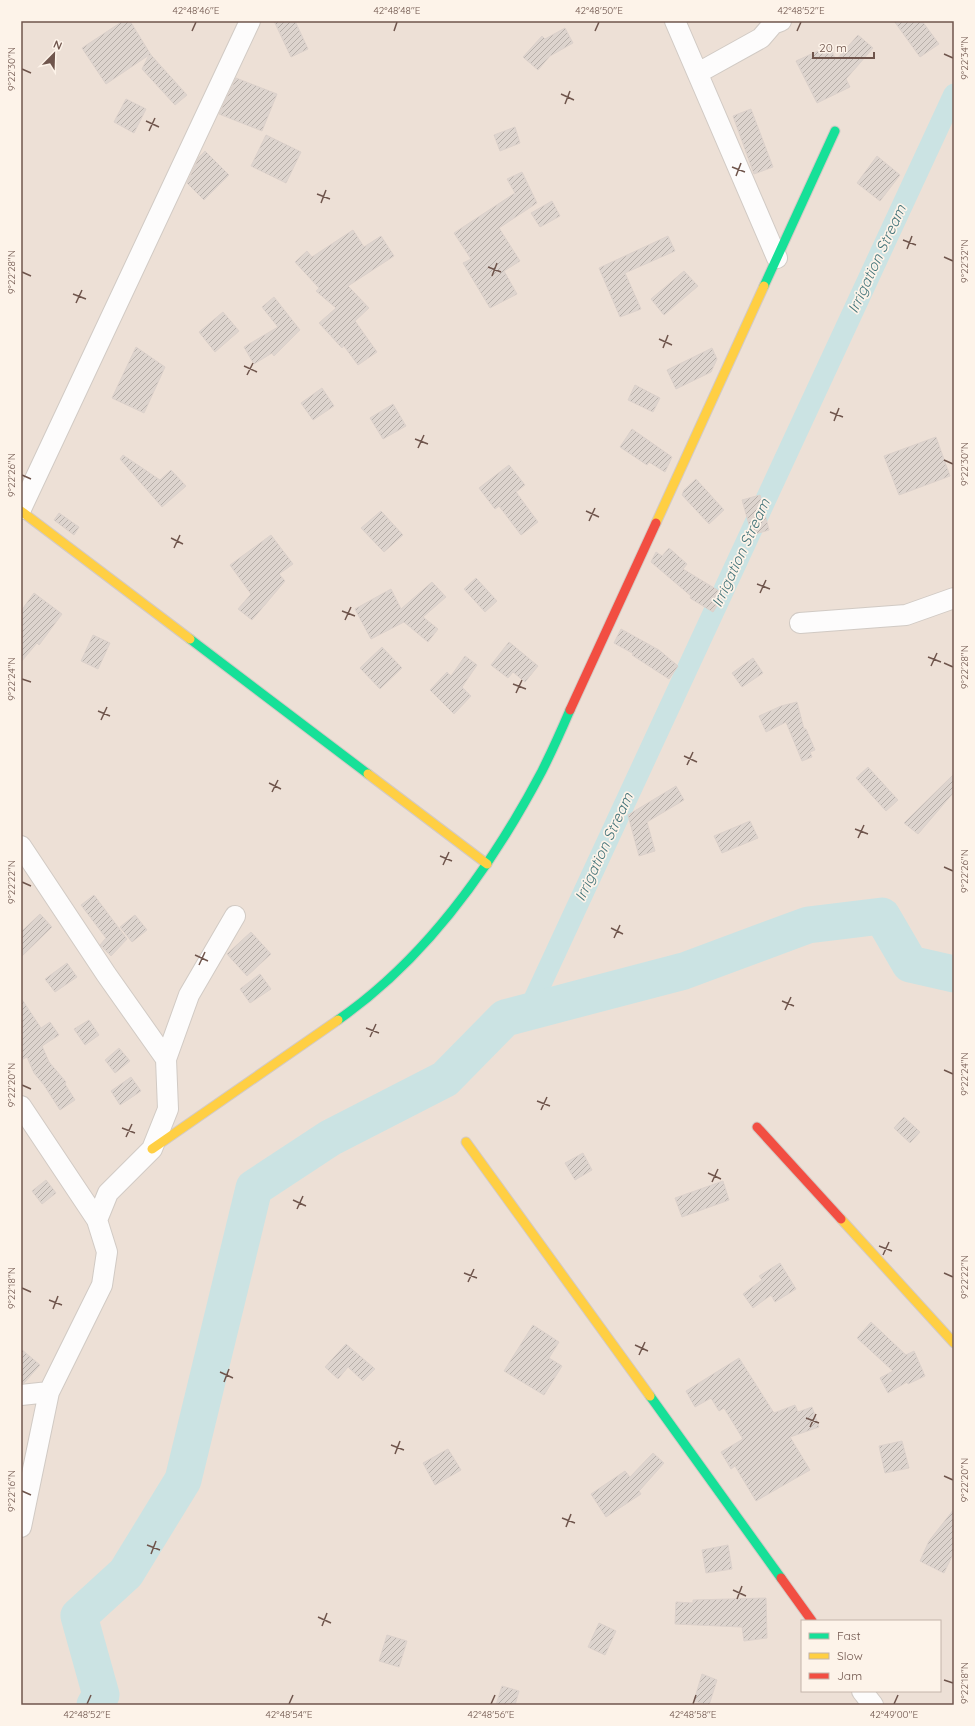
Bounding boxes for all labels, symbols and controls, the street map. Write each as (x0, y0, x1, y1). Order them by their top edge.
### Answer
text: 42°48'46"E (173, 4, 220, 17)
text: 42°48'48"E (374, 4, 421, 17)
text: 42°48'50"E (575, 4, 623, 17)
text: 42°48'52"E (777, 4, 825, 17)
north arrow (34, 34, 74, 74)
scale bar (813, 34, 874, 60)
text: 9°22'34"N (958, 36, 971, 80)
text: N (51, 37, 64, 53)
text: 20 m (819, 40, 847, 55)
text: 9°22'30"N (5, 47, 18, 91)
water label: Irrigation Stream (843, 201, 910, 316)
text: 9°22'32"N (958, 239, 971, 283)
text: 9°22'28"N (5, 250, 18, 294)
text: 9°22'30"N (958, 442, 971, 486)
text: 9°22'26"N (5, 453, 18, 497)
water label: Irrigation Stream (707, 495, 774, 610)
text: 9°22'28"N (958, 645, 971, 689)
text: 9°22'24"N (5, 657, 18, 701)
water label: Irrigation Stream (570, 789, 637, 904)
text: 9°22'26"N (958, 849, 971, 893)
text: 9°22'22"N (5, 860, 18, 904)
text: 9°22'24"N (958, 1052, 971, 1096)
text: 9°22'20"N (5, 1063, 18, 1107)
text: 9°22'22"N (958, 1255, 971, 1299)
text: 9°22'18"N (5, 1267, 18, 1309)
text: 9°22'20"N (958, 1458, 971, 1502)
text: 9°22'16"N (5, 1470, 18, 1512)
legend (801, 1620, 941, 1692)
text: Fast (837, 1628, 861, 1643)
text: Slow (837, 1648, 863, 1663)
text: 9°22'18"N (958, 1662, 971, 1704)
text: Jam (837, 1668, 862, 1683)
text: 42°48'52"E (63, 1708, 111, 1721)
text: 42°48'54"E (266, 1708, 313, 1721)
text: 42°48'56"E (467, 1708, 515, 1721)
text: 42°48'58"E (669, 1708, 717, 1721)
text: 42°49'00"E (870, 1708, 918, 1721)

